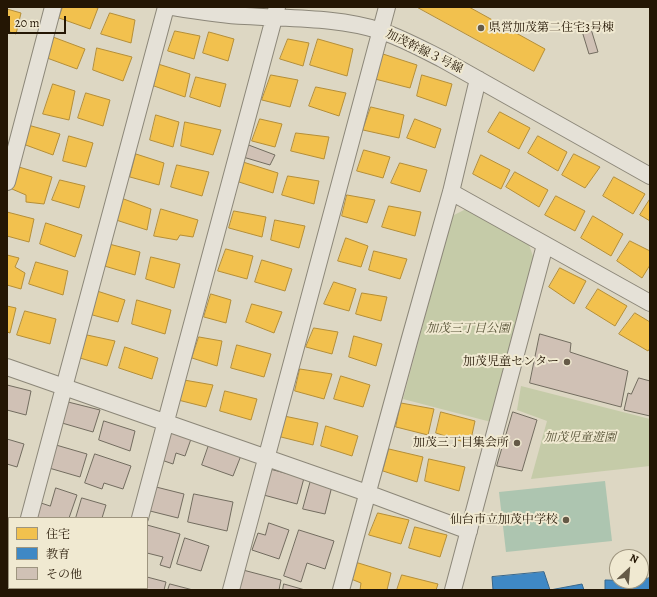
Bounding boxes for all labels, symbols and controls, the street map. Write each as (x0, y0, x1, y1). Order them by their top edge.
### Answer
scale bar (10, 8, 68, 34)
text: 20 m (15, 15, 39, 31)
place label: 県営加茂第二住宅3号棟 (489, 21, 614, 35)
marker: 県営加茂第二住宅3号棟 (476, 23, 486, 33)
street label: 加茂幹線３号線 (383, 27, 465, 77)
park label: 加茂三丁目公園 (426, 322, 510, 336)
place label: 加茂児童センター (463, 355, 559, 369)
marker: 加茂児童センター (562, 357, 572, 367)
park label: 加茂児童遊園 (544, 431, 616, 445)
place label: 加茂三丁目集会所 (413, 436, 509, 450)
marker: 加茂三丁目集会所 (512, 438, 522, 448)
place label: 仙台市立加茂中学校 (450, 513, 558, 527)
marker: 仙台市立加茂中学校 (561, 515, 571, 525)
legend (8, 517, 148, 589)
text: 住宅 (46, 526, 70, 542)
text: 教育 (46, 546, 70, 562)
north arrow (609, 549, 649, 589)
text: N (627, 550, 641, 567)
text: その他 (46, 566, 82, 582)

